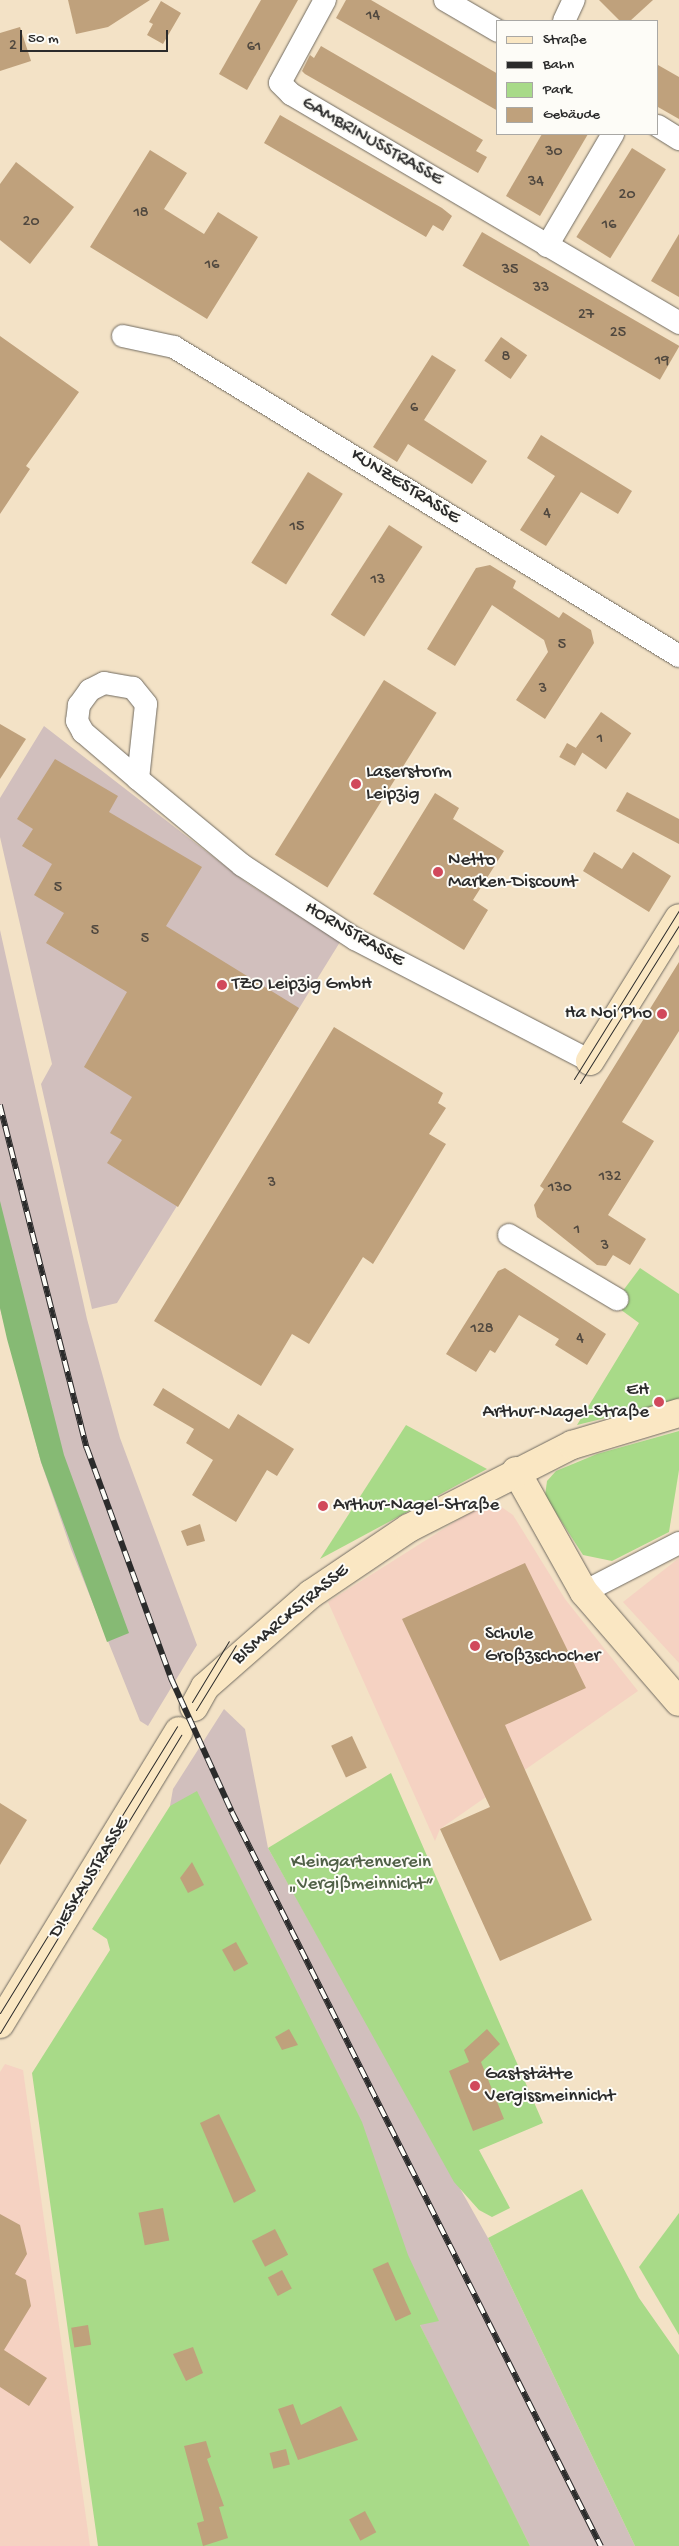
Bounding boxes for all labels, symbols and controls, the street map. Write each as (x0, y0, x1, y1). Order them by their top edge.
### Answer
house number: 14 (366, 7, 380, 27)
scale bar (22, 20, 170, 52)
legend (497, 20, 659, 135)
text: 50 m (28, 30, 59, 48)
text: Straße (543, 31, 587, 49)
house number: 2 (9, 37, 17, 57)
house number: 61 (247, 38, 261, 58)
text: Bahn (543, 56, 574, 74)
text: Park (543, 81, 572, 99)
street label: GAMBRINUSSTRASSE (297, 92, 447, 192)
text: Gebäude (543, 106, 600, 124)
house number: 30 (545, 143, 563, 163)
house number: 34 (528, 173, 544, 193)
house number: 20 (619, 186, 635, 206)
house number: 18 (133, 204, 149, 224)
house number: 20 (23, 213, 39, 233)
house number: 16 (602, 216, 616, 236)
house number: 16 (205, 256, 219, 276)
house number: 35 (502, 261, 518, 281)
house number: 33 (533, 279, 549, 299)
house number: 27 (578, 306, 594, 326)
house number: 25 (610, 324, 626, 344)
house number: 8 (502, 348, 510, 368)
house number: 19 (655, 352, 669, 372)
house number: 6 (410, 399, 418, 419)
street label: KUNZESTRASSE (346, 444, 464, 530)
house number: 4 (543, 505, 551, 525)
house number: 15 (290, 518, 304, 538)
house number: 13 (371, 571, 385, 591)
house number: 5 (558, 636, 566, 656)
house number: 3 (539, 680, 547, 700)
house number: 1 (597, 730, 603, 750)
place label: Laserstorm Leipzig (366, 762, 452, 806)
marker: Laserstorm Leipzig (350, 778, 362, 790)
place label: Netto Marken-Discount (448, 850, 577, 894)
marker: Netto Marken-Discount (432, 866, 444, 878)
house number: 5 (54, 879, 62, 899)
street label: HORNSTRASSE (300, 897, 408, 973)
house number: 5 (91, 922, 99, 942)
house number: 5 (141, 930, 149, 950)
place label: TZO Leipzig GmbH (232, 974, 372, 996)
marker: TZO Leipzig GmbH (216, 979, 228, 991)
place label: Ha Noi Pho (565, 1003, 652, 1025)
marker: Ha Noi Pho (656, 1008, 668, 1020)
house number: 132 (599, 1168, 621, 1188)
house number: 3 (268, 1174, 276, 1194)
house number: 130 (548, 1179, 572, 1199)
house number: 1 (574, 1221, 580, 1241)
house number: 3 (601, 1237, 609, 1257)
house number: 128 (470, 1320, 494, 1340)
house number: 4 (576, 1330, 584, 1350)
place label: EH Arthur-Nagel-Straße (483, 1380, 649, 1424)
marker: EH Arthur-Nagel-Straße (653, 1396, 665, 1408)
place label: Arthur-Nagel-Straße (333, 1495, 499, 1517)
marker: Arthur-Nagel-Straße (317, 1500, 329, 1512)
street label: BISMARCKSTRASSE (228, 1560, 354, 1670)
place label: Schule Großzschocher (485, 1624, 600, 1668)
marker: Schule Großzschocher (469, 1640, 481, 1652)
street label: DIESKAUSTRASSE (45, 1813, 135, 1943)
park label: Kleingartenverein „Vergißmeinnicht“ (288, 1852, 434, 1896)
place label: Gaststätte Vergissmeinnicht (485, 2064, 615, 2108)
marker: Gaststätte Vergissmeinnicht (469, 2080, 481, 2092)

